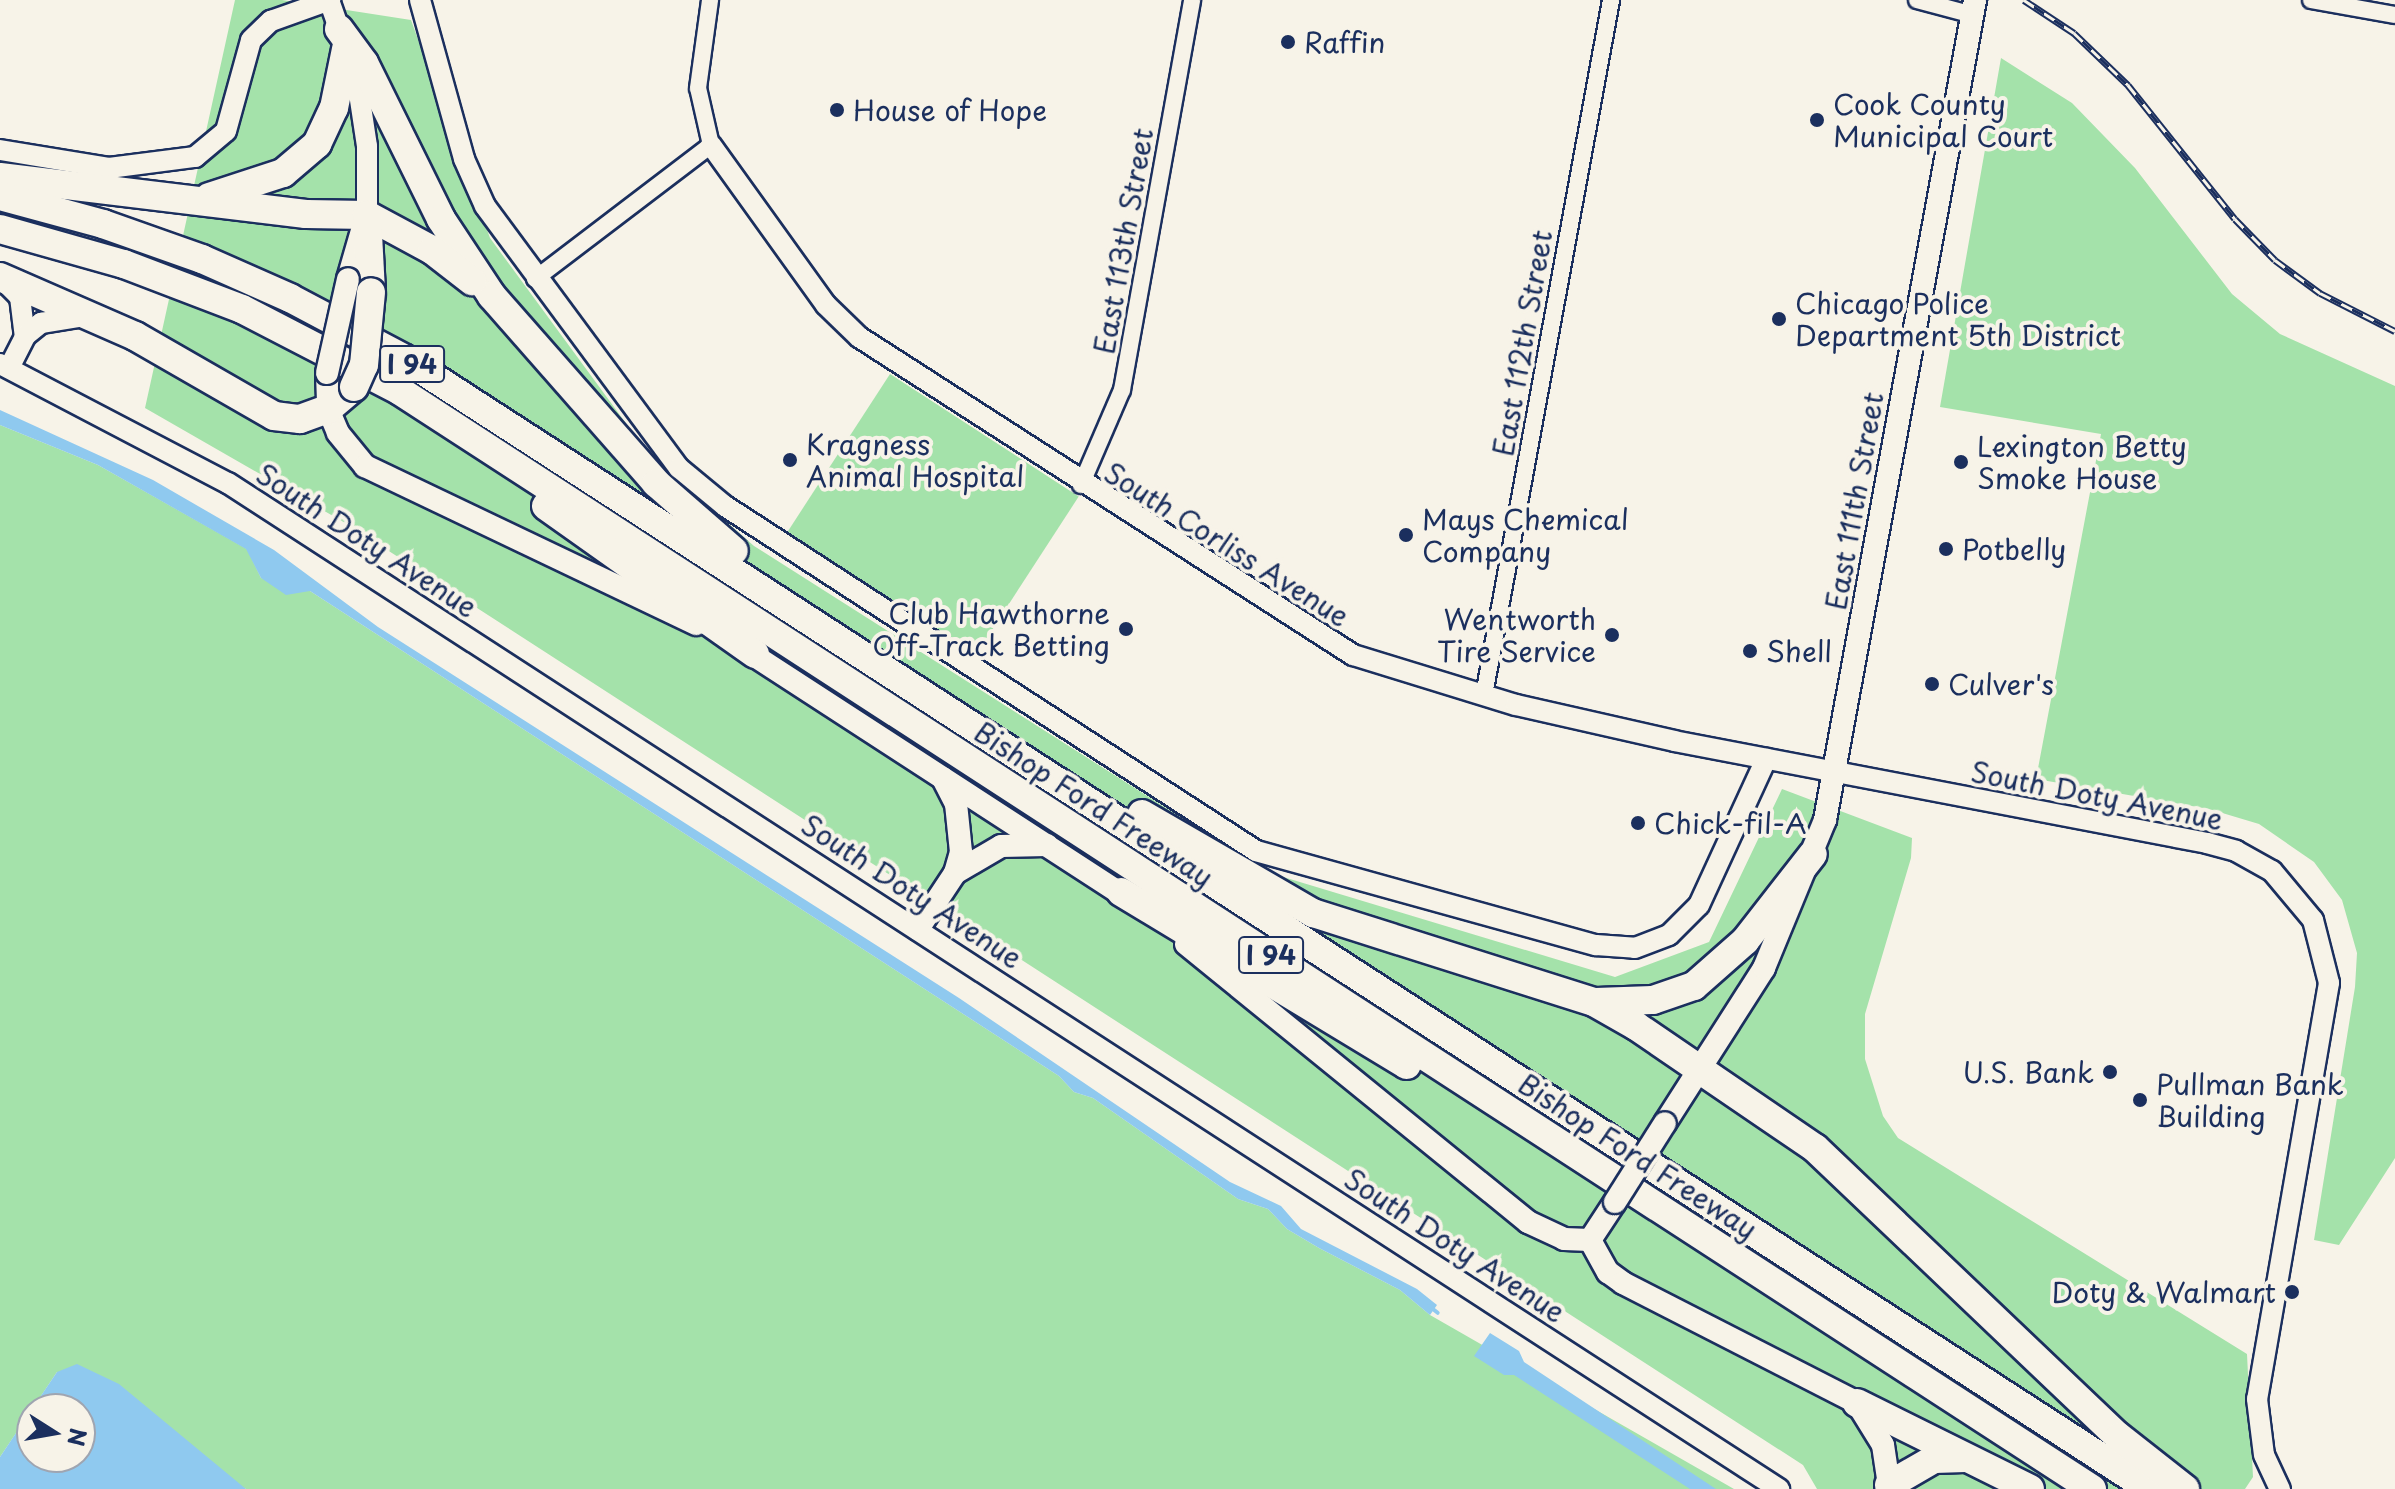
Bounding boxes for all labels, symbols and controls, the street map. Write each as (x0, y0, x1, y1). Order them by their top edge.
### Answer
place label: Raffin (1304, 25, 1385, 59)
marker: Raffin (1279, 33, 1297, 51)
place label: Cook County Municipal Court (1833, 87, 2053, 153)
place label: House of Hope (853, 93, 1048, 127)
marker: House of Hope (828, 101, 846, 119)
marker: Cook County Municipal Court (1808, 111, 1826, 129)
street label: East 113th Street (1087, 126, 1159, 356)
street label: East 112th Street (1485, 226, 1559, 460)
place label: Chicago Police Department 5th District (1795, 286, 2122, 352)
marker: Chicago Police Department 5th District (1770, 310, 1788, 328)
road number: I 94 (378, 342, 446, 386)
street label: East 111th Street (1818, 388, 1890, 614)
place label: Kragness Animal Hospital (806, 427, 1025, 493)
place label: Lexington Betty Smoke House (1977, 429, 2187, 495)
marker: Kragness Animal Hospital (781, 451, 799, 469)
marker: Lexington Betty Smoke House (1952, 453, 1970, 471)
street label: South Corliss Avenue (1099, 455, 1355, 633)
street label: South Doty Avenue (251, 456, 483, 624)
place label: Mays Chemical Company (1422, 502, 1628, 568)
marker: Mays Chemical Company (1397, 526, 1415, 544)
place label: Potbelly (1962, 532, 2066, 566)
marker: Potbelly (1937, 540, 1955, 558)
place label: Club Hawthorne Off-Track Betting (869, 596, 1110, 662)
place label: Wentworth Tire Service (1439, 602, 1596, 668)
marker: Club Hawthorne Off-Track Betting (1117, 620, 1135, 638)
marker: Wentworth Tire Service (1603, 626, 1621, 644)
place label: Shell (1766, 634, 1832, 668)
marker: Shell (1741, 642, 1759, 660)
place label: Culver's (1948, 667, 2054, 701)
marker: Culver's (1923, 675, 1941, 693)
street label: Bishop Ford Freeway (967, 714, 1221, 894)
street label: South Doty Avenue (1968, 754, 2226, 836)
place label: Chick-fil-A (1654, 806, 1807, 840)
street label: South Doty Avenue (796, 807, 1028, 975)
marker: Chick-fil-A (1629, 814, 1647, 832)
road number: I 94 (1237, 933, 1305, 977)
place label: U.S. Bank (1962, 1055, 2094, 1089)
marker: U.S. Bank (2101, 1063, 2119, 1081)
street label: Bishop Ford Freeway (1511, 1066, 1765, 1246)
place label: Pullman Bank Building (2156, 1067, 2344, 1133)
marker: Pullman Bank Building (2131, 1091, 2149, 1109)
street label: South Doty Avenue (1339, 1161, 1571, 1329)
place label: Doty & Walmart (2052, 1275, 2276, 1309)
marker: Doty & Walmart (2283, 1283, 2301, 1301)
north arrow (16, 1393, 96, 1473)
text: N (60, 1426, 96, 1449)

